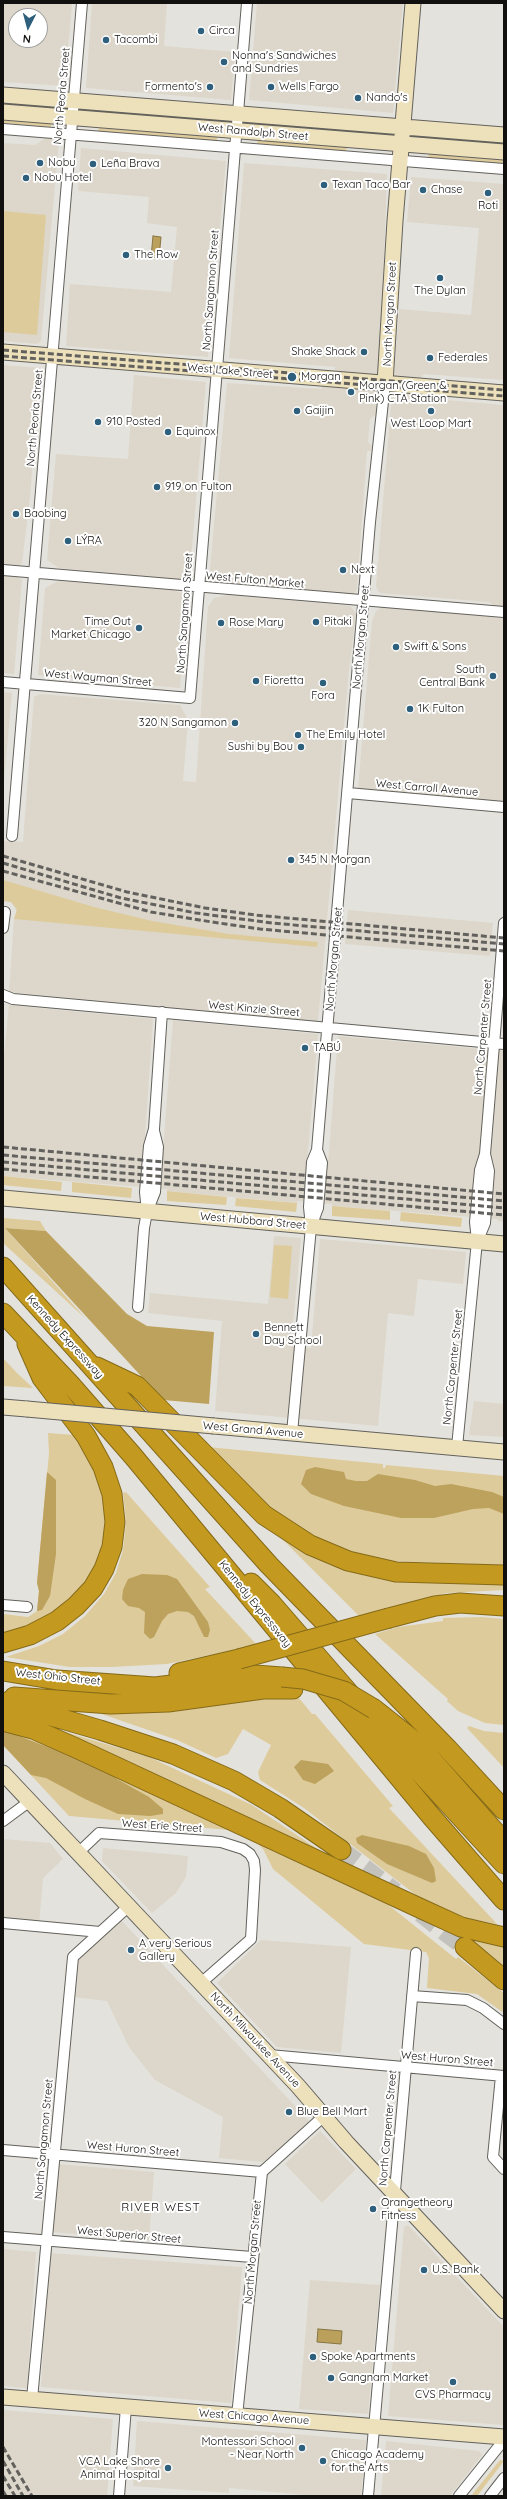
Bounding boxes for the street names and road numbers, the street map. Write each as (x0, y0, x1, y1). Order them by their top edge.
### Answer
street label: North Peoria Street (51, 47, 73, 145)
street label: West Randolph Street (197, 121, 309, 143)
street label: North Sangamon Street (200, 229, 222, 351)
street label: North Morgan Street (381, 261, 399, 367)
street label: West Lake Street (187, 361, 273, 381)
street label: North Peoria Street (24, 369, 46, 467)
street label: North Sangamon Street (174, 552, 196, 674)
street label: West Fulton Market (205, 569, 305, 591)
street label: North Morgan Street (350, 584, 372, 690)
street label: West Wayman Street (44, 667, 152, 689)
street label: West Carroll Avenue (375, 777, 479, 799)
street label: North Morgan Street (323, 906, 345, 1012)
street label: North Carpenter Street (471, 978, 495, 1096)
street label: West Kinzie Street (208, 998, 300, 1020)
street label: West Hubbard Street (199, 1210, 307, 1232)
street label: Kennedy Expressway (24, 1292, 106, 1382)
street label: North Carpenter Street (440, 1308, 466, 1426)
street label: West Grand Avenue (202, 1419, 304, 1441)
street label: Kennedy Expressway (216, 1558, 294, 1650)
street label: West Ohio Street (15, 1666, 101, 1688)
street label: West Erie Street (121, 1817, 203, 1835)
street label: North Milwaukee Avenue (207, 1990, 303, 2090)
street label: West Huron Street (400, 2048, 494, 2070)
street label: North Carpenter Street (376, 2069, 400, 2187)
street label: North Sangamon Street (32, 2078, 56, 2200)
street label: West Huron Street (86, 2138, 180, 2160)
street label: North Morgan Street (242, 2199, 264, 2305)
street label: West Superior Street (76, 2224, 182, 2246)
street label: West Chicago Avenue (198, 2407, 310, 2427)

